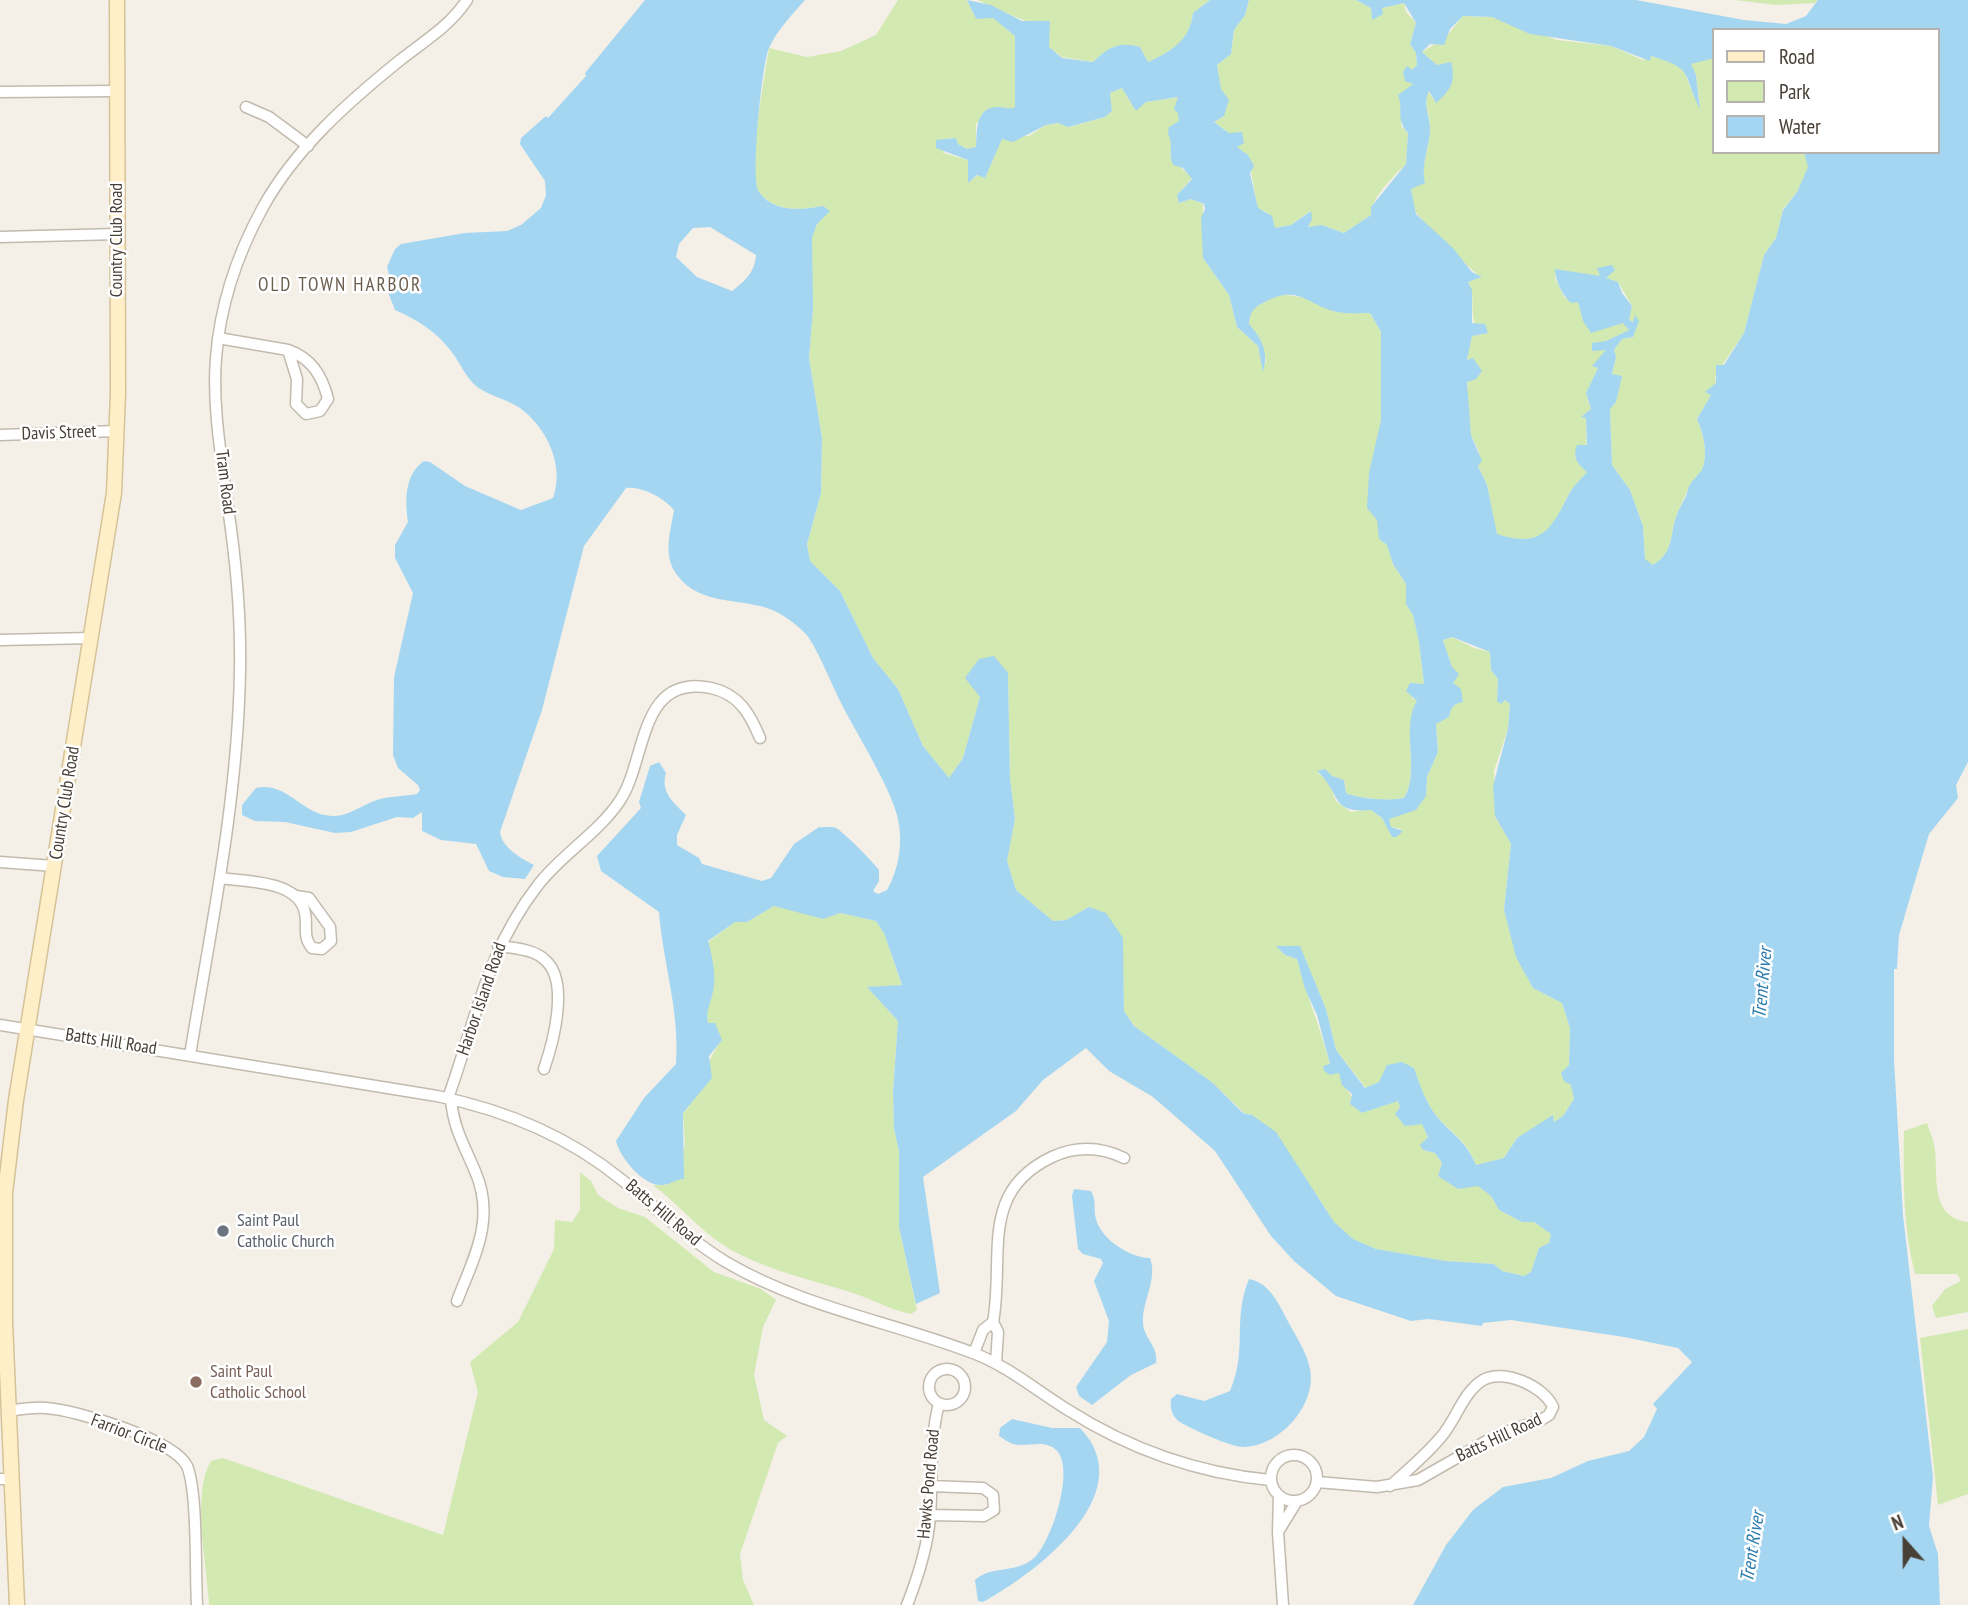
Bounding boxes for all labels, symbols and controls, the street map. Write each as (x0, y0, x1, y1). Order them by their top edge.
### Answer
legend (1713, 28, 1940, 154)
text: Road (1779, 43, 1815, 70)
text: Park (1779, 78, 1810, 105)
text: Water (1779, 113, 1821, 140)
street label: Country Club Road (106, 183, 128, 297)
district label: OLD TOWN HARBOR (260, 275, 420, 297)
street label: Davis Street (21, 421, 97, 445)
street label: Tram Road (210, 448, 240, 516)
street label: Country Club Road (45, 745, 85, 861)
street label: Harbor Island Road (453, 940, 511, 1058)
water label: Trent River (1749, 947, 1777, 1019)
street label: Batts Hill Road (64, 1024, 158, 1060)
street label: Batts Hill Road (621, 1175, 705, 1251)
place label: Saint Paul Catholic Church (237, 1210, 334, 1252)
marker: Saint Paul Catholic Church (215, 1223, 231, 1239)
place label: Saint Paul Catholic School (210, 1361, 306, 1404)
marker: Saint Paul Catholic School (188, 1374, 204, 1390)
street label: Batts Hill Road (1453, 1409, 1545, 1467)
street label: Farrior Circle (88, 1410, 170, 1458)
street label: Hawks Pond Road (913, 1428, 945, 1540)
north arrow (1870, 1507, 1940, 1577)
text: N (1888, 1509, 1907, 1535)
water label: Trent River (1736, 1510, 1770, 1584)

